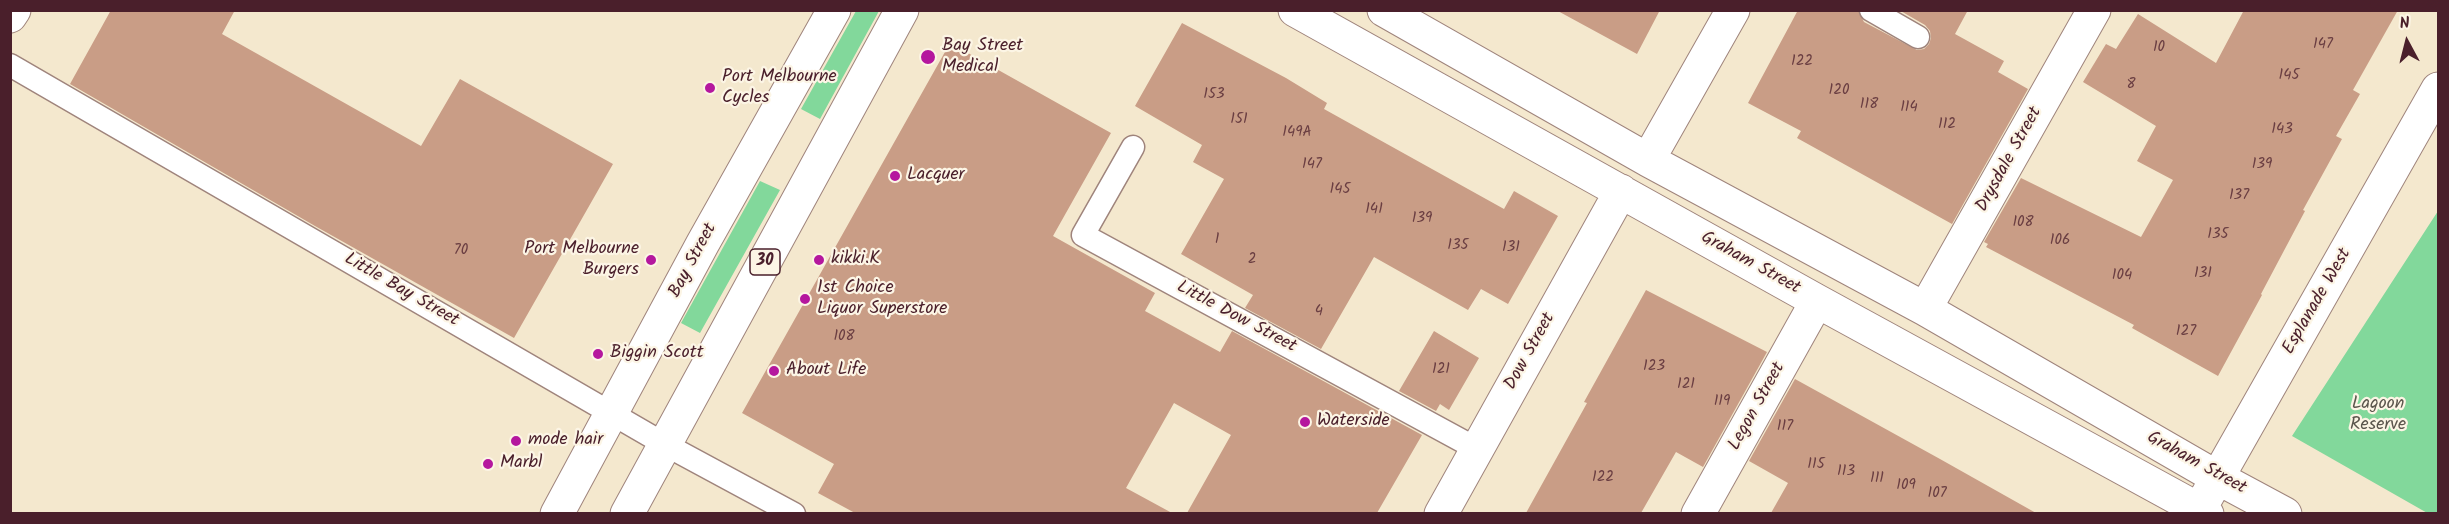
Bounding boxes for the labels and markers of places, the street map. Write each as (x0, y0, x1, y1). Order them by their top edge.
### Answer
place label: Bay Street Medical (942, 36, 1023, 78)
marker: Bay Street Medical (919, 48, 937, 66)
place label: Port Melbourne Cycles (722, 67, 837, 110)
marker: Port Melbourne Cycles (703, 81, 717, 95)
place label: Lacquer (907, 165, 965, 187)
marker: Lacquer (888, 169, 902, 183)
place label: Port Melbourne Burgers (524, 239, 639, 282)
place label: kikki.K (831, 249, 880, 271)
marker: Port Melbourne Burgers (644, 253, 658, 267)
marker: kikki.K (812, 253, 826, 267)
place label: 1st Choice Liquor Superstore (817, 278, 947, 320)
marker: 1st Choice Liquor Superstore (798, 292, 812, 306)
place label: Biggin Scott (610, 343, 704, 365)
marker: Biggin Scott (591, 347, 605, 361)
place label: About Life (786, 360, 866, 382)
marker: About Life (767, 364, 781, 378)
place label: Waterside (1317, 411, 1390, 433)
marker: Waterside (1298, 415, 1312, 429)
place label: mode hair (528, 430, 603, 452)
marker: mode hair (509, 434, 523, 448)
place label: Marbl (500, 453, 542, 475)
marker: Marbl (481, 457, 495, 471)

